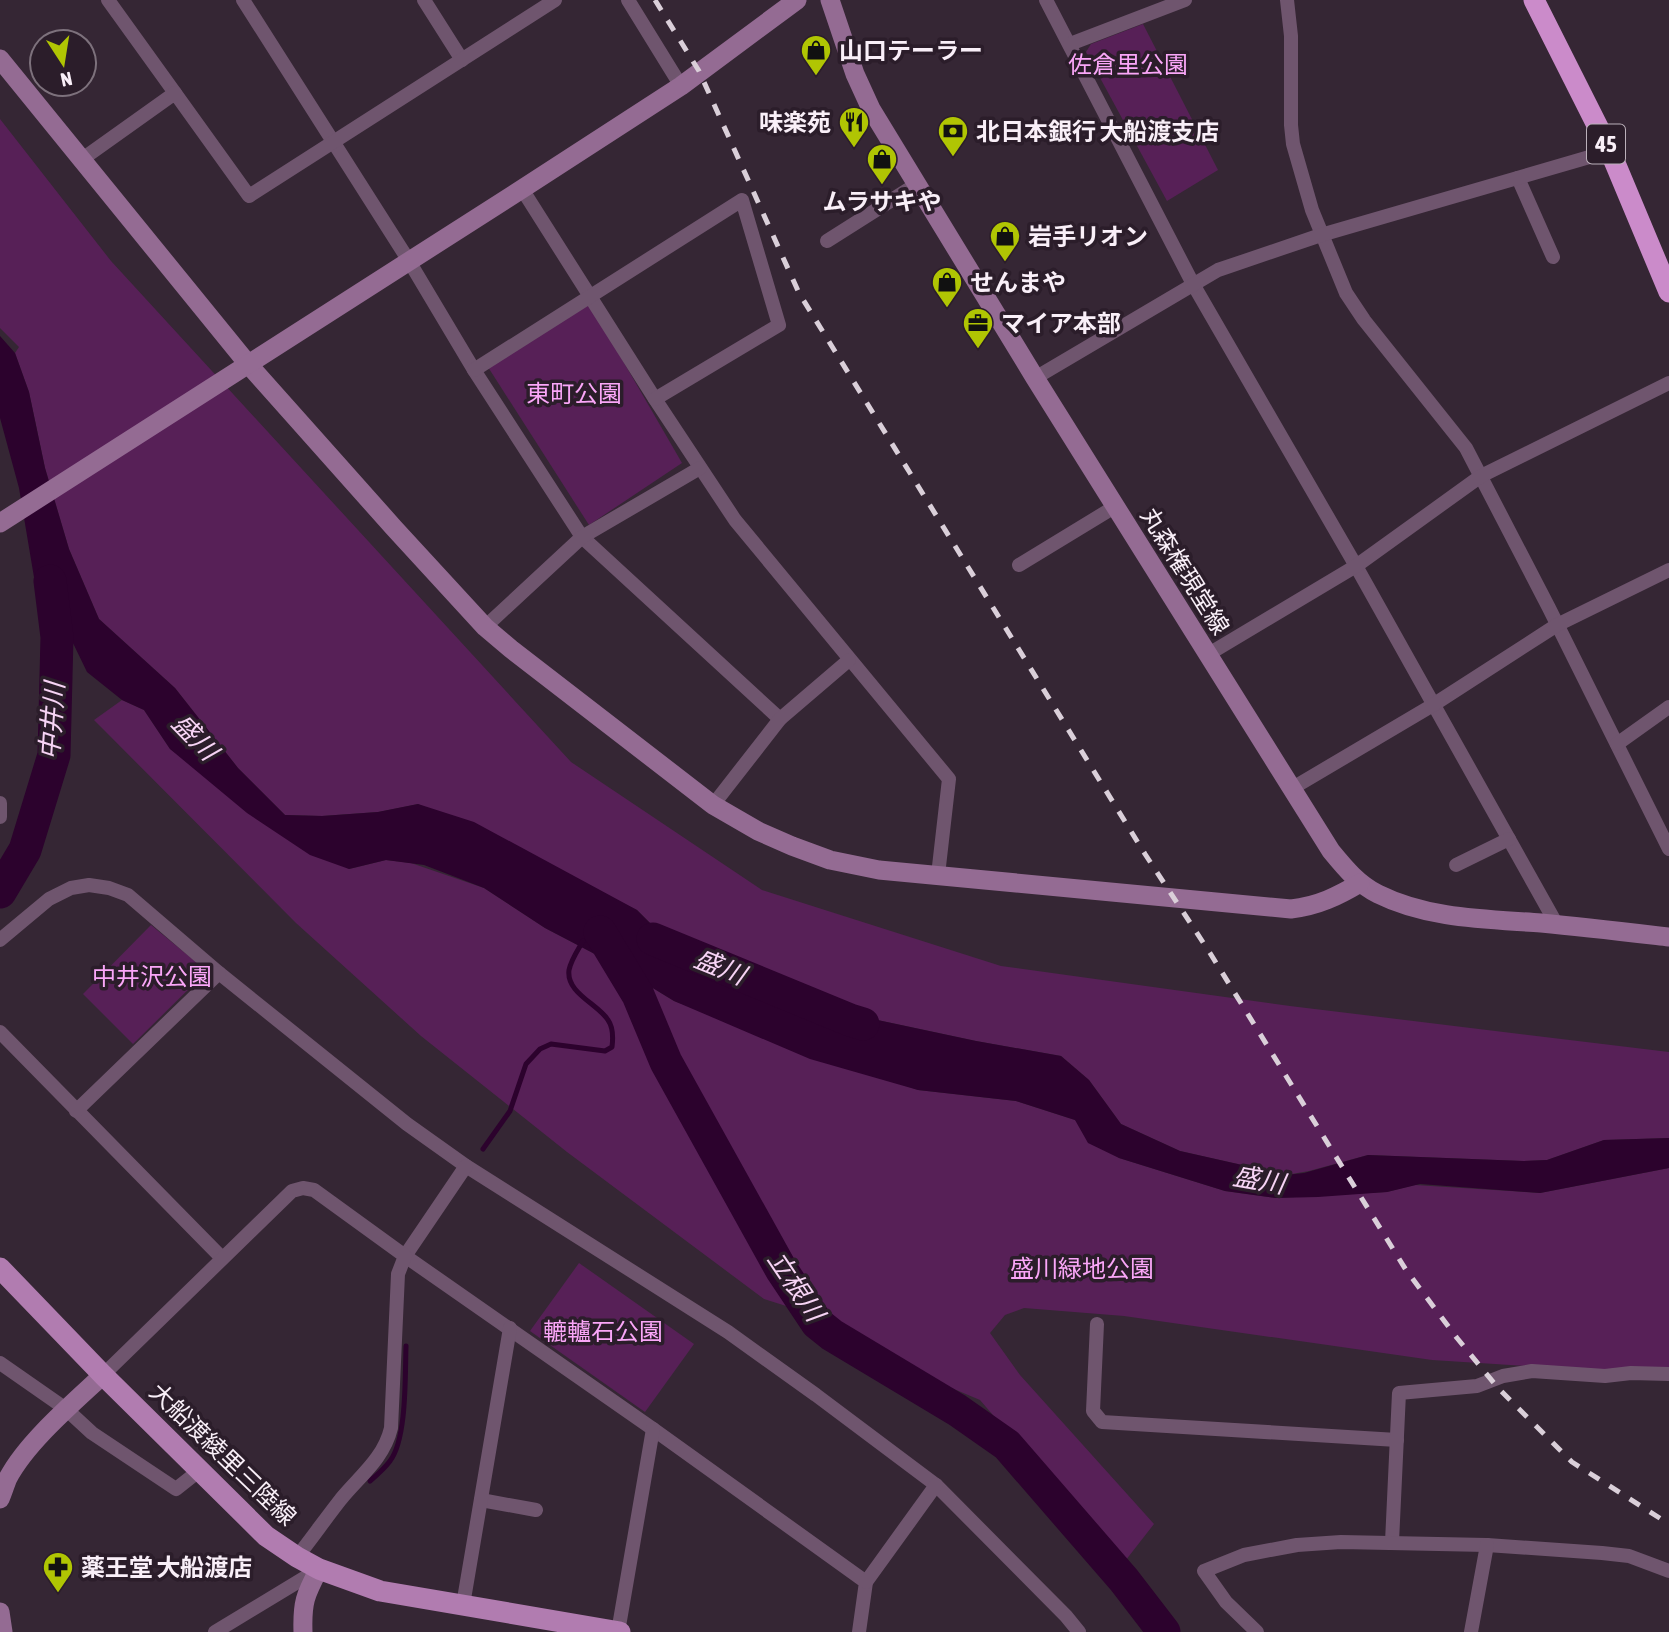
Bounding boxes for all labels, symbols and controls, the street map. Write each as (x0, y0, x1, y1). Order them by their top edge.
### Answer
north arrow (28, 28, 98, 98)
shop icon: 山口テーラー (799, 33, 833, 77)
place label: 山口テーラー (839, 37, 983, 64)
park label: 佐倉里公園 (1068, 51, 1188, 78)
text: N (59, 68, 74, 92)
restaurant icon: 味楽苑 (837, 105, 871, 149)
place label: 味楽苑 (759, 109, 831, 136)
bank icon: 北日本銀行 大船渡支店 (936, 114, 970, 158)
place label: 北日本銀行 大船渡支店 (976, 118, 1219, 145)
road number: 45 (1587, 125, 1625, 164)
shop icon: ムラサキや (865, 142, 899, 186)
place label: ムラサキや (823, 188, 941, 215)
shop icon: 岩手リオン (988, 219, 1022, 263)
place label: 岩手リオン (1028, 223, 1148, 250)
shop icon: せんまや (930, 265, 964, 309)
place label: せんまや (970, 269, 1066, 296)
office icon: マイア本部 (961, 306, 995, 350)
place label: マイア本部 (1001, 310, 1121, 337)
park label: 東町公園 (526, 380, 622, 407)
street label: 丸森権現堂線 (1135, 503, 1235, 639)
water label: 中井川 (34, 678, 70, 761)
water label: 盛川 (166, 708, 226, 768)
water label: 盛川 (690, 943, 753, 992)
park label: 中井沢公園 (92, 963, 212, 990)
water label: 盛川 (1231, 1161, 1290, 1200)
water label: 立根川 (762, 1245, 832, 1329)
park label: 盛川緑地公園 (1010, 1255, 1154, 1282)
park label: 轆轤石公園 (543, 1318, 663, 1345)
street label: 大船渡綾里三陸線 (145, 1378, 301, 1530)
pharmacy icon: 薬王堂 大船渡店 (41, 1550, 75, 1594)
place label: 薬王堂 大船渡店 (81, 1554, 252, 1581)

